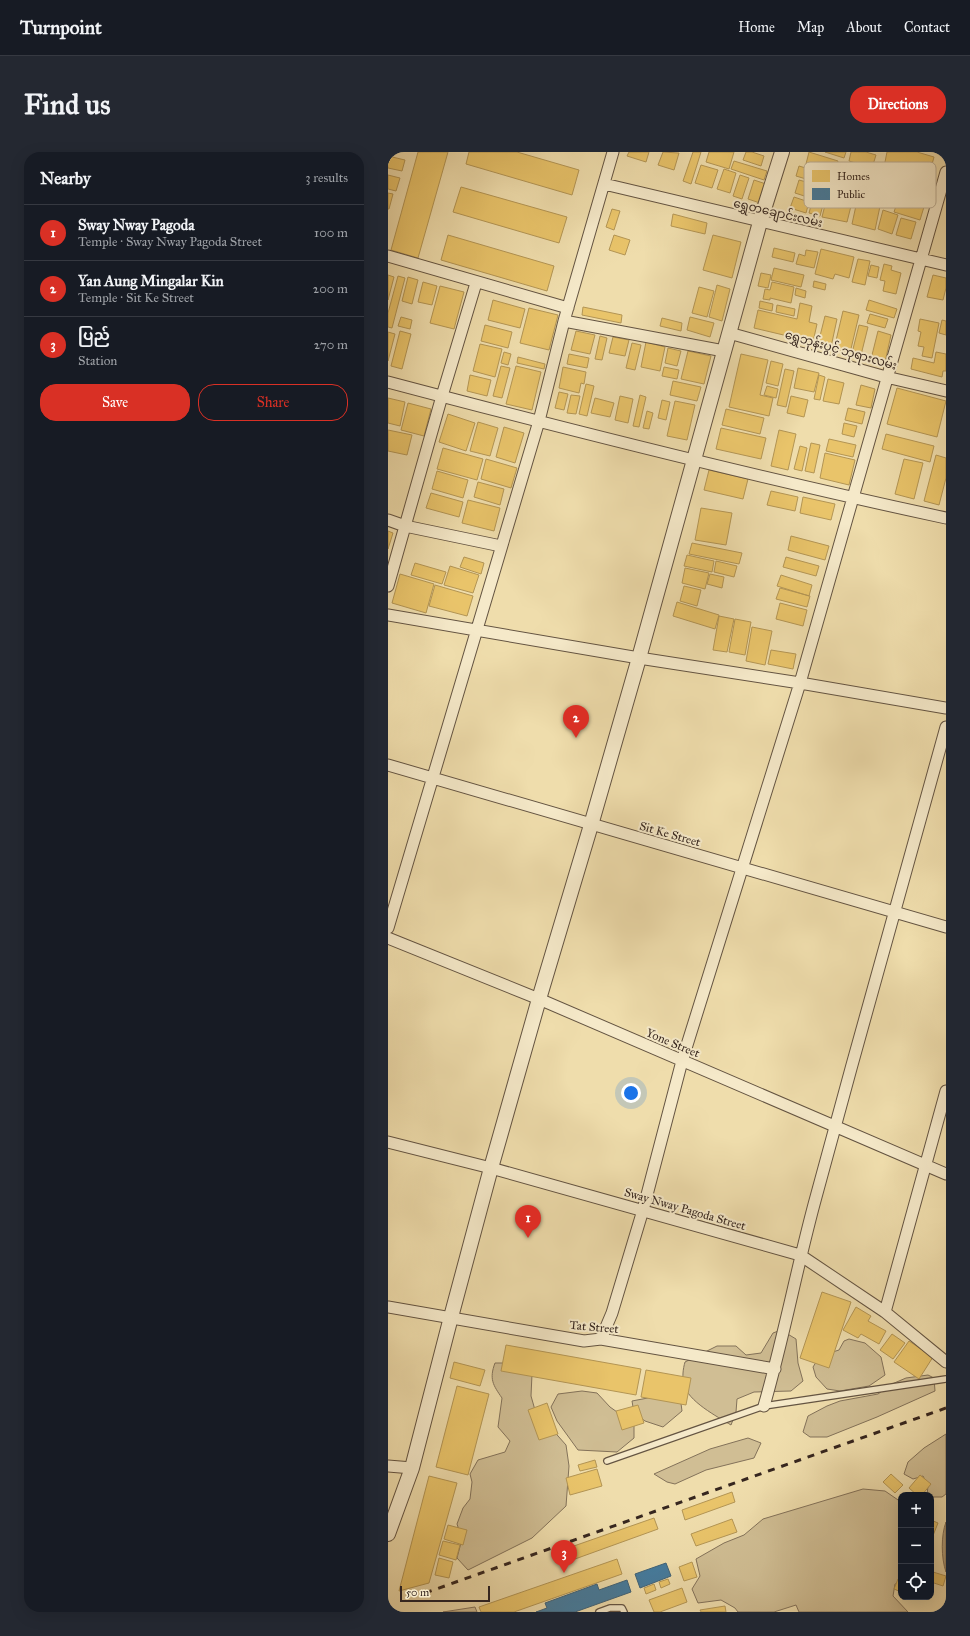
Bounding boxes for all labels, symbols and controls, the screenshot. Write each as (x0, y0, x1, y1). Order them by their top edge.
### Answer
text: Turnpoint (20, 16, 102, 39)
text: Home (738, 19, 775, 36)
text: Map (797, 19, 824, 36)
text: About (846, 19, 882, 36)
text: Contact (904, 19, 950, 36)
button: Directions (850, 86, 946, 123)
text: Find us (24, 87, 110, 122)
legend (804, 162, 936, 208)
text: Nearby (40, 168, 91, 189)
text: 3 results (305, 170, 348, 186)
text: Homes (837, 170, 870, 183)
text: Public (837, 188, 865, 201)
street label: ရွှေတချောင်းလမ်း (731, 194, 824, 233)
text: Sway Nway Pagoda (78, 216, 195, 234)
text: 1 (50, 225, 56, 241)
text: 100 m (314, 225, 348, 241)
text: Temple · Sway Nway Pagoda Street (78, 234, 262, 250)
text: Yan Aung Mingalar Kin (78, 272, 224, 290)
text: 2 (50, 281, 56, 297)
text: 200 m (313, 281, 348, 297)
text: Temple · Sit Ke Street (78, 290, 194, 306)
street label: ရွှေဘုန်းပွင့် ဘုရားလမ်း (783, 325, 899, 376)
text: ပြည် (78, 326, 110, 344)
text: 3 (50, 337, 56, 353)
text: 270 m (314, 337, 348, 353)
text: Station (78, 353, 117, 369)
button: Save (40, 384, 190, 421)
button: Share (198, 384, 348, 421)
pin: 2 (563, 705, 589, 738)
street label: Sit Ke Street (638, 819, 703, 850)
street label: Yone Street (644, 1025, 703, 1061)
your location (621, 1083, 641, 1103)
street label: Sway Nway Pagoda Street (622, 1185, 748, 1234)
pin: 1 (515, 1205, 541, 1238)
street label: Tat Street (569, 1318, 620, 1336)
map controls (898, 1492, 934, 1600)
button: + (898, 1492, 934, 1528)
button: − (898, 1528, 934, 1564)
pin: 3 (551, 1540, 577, 1573)
button: locate (898, 1564, 934, 1600)
scale bar (400, 1584, 490, 1603)
text: 50 m (406, 1586, 429, 1599)

